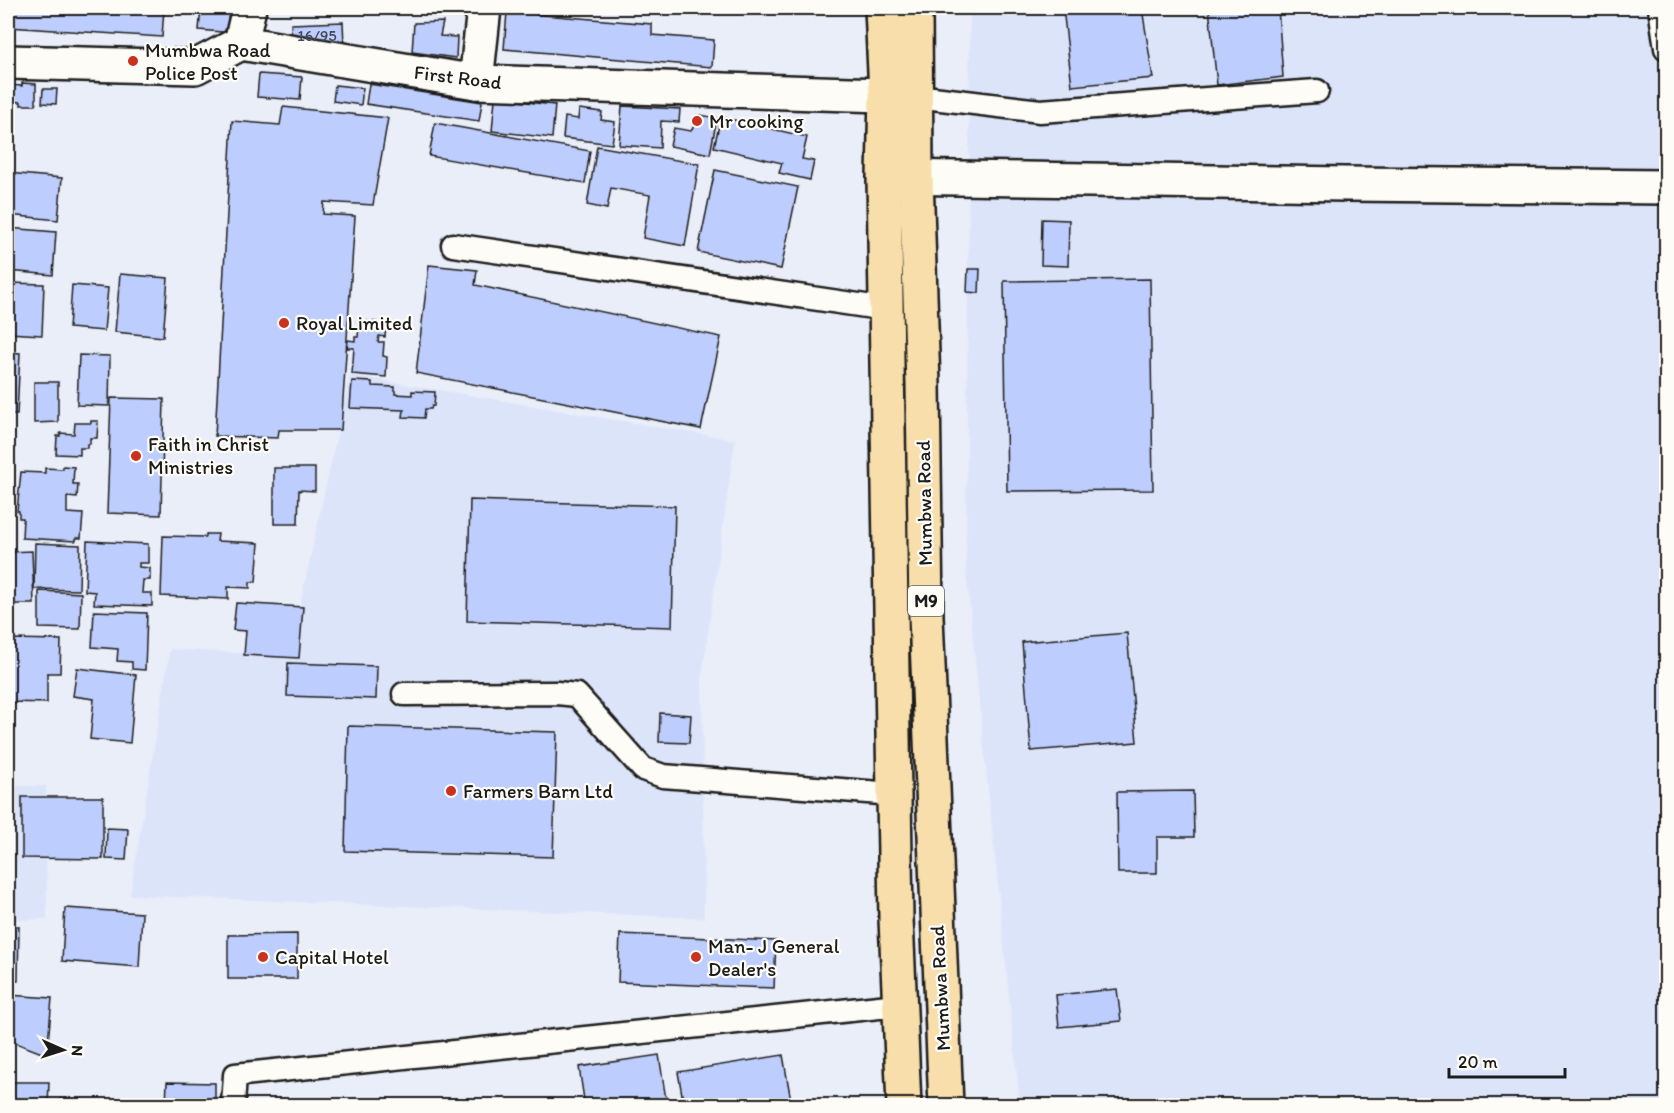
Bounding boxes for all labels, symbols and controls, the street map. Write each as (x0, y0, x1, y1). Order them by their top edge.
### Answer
house number: 16/95 (297, 26, 337, 45)
place label: Mumbwa Road Police Post (145, 38, 271, 85)
marker: Mumbwa Road Police Post (126, 54, 140, 68)
street label: First Road (413, 60, 503, 94)
place label: Mr cooking (709, 109, 804, 133)
marker: Mr cooking (690, 114, 704, 128)
place label: Royal Limited (296, 311, 413, 335)
marker: Royal Limited (277, 316, 291, 330)
place label: Faith in Christ Ministries (148, 432, 269, 479)
street label: Mumbwa Road (911, 440, 937, 566)
marker: Faith in Christ Ministries (129, 449, 143, 463)
road number: M9 (908, 586, 944, 616)
place label: Farmers Barn Ltd (463, 779, 613, 803)
marker: Farmers Barn Ltd (444, 784, 458, 798)
street label: Mumbwa Road (925, 925, 955, 1051)
place label: Man- J General Dealer's (708, 934, 840, 981)
place label: Capital Hotel (275, 945, 389, 969)
marker: Capital Hotel (256, 950, 270, 964)
marker: Man- J General Dealer's (689, 950, 703, 964)
north arrow (33, 1020, 93, 1080)
scale bar (1449, 1041, 1564, 1079)
text: N (68, 1045, 87, 1057)
text: 20 m (1458, 1051, 1498, 1073)

